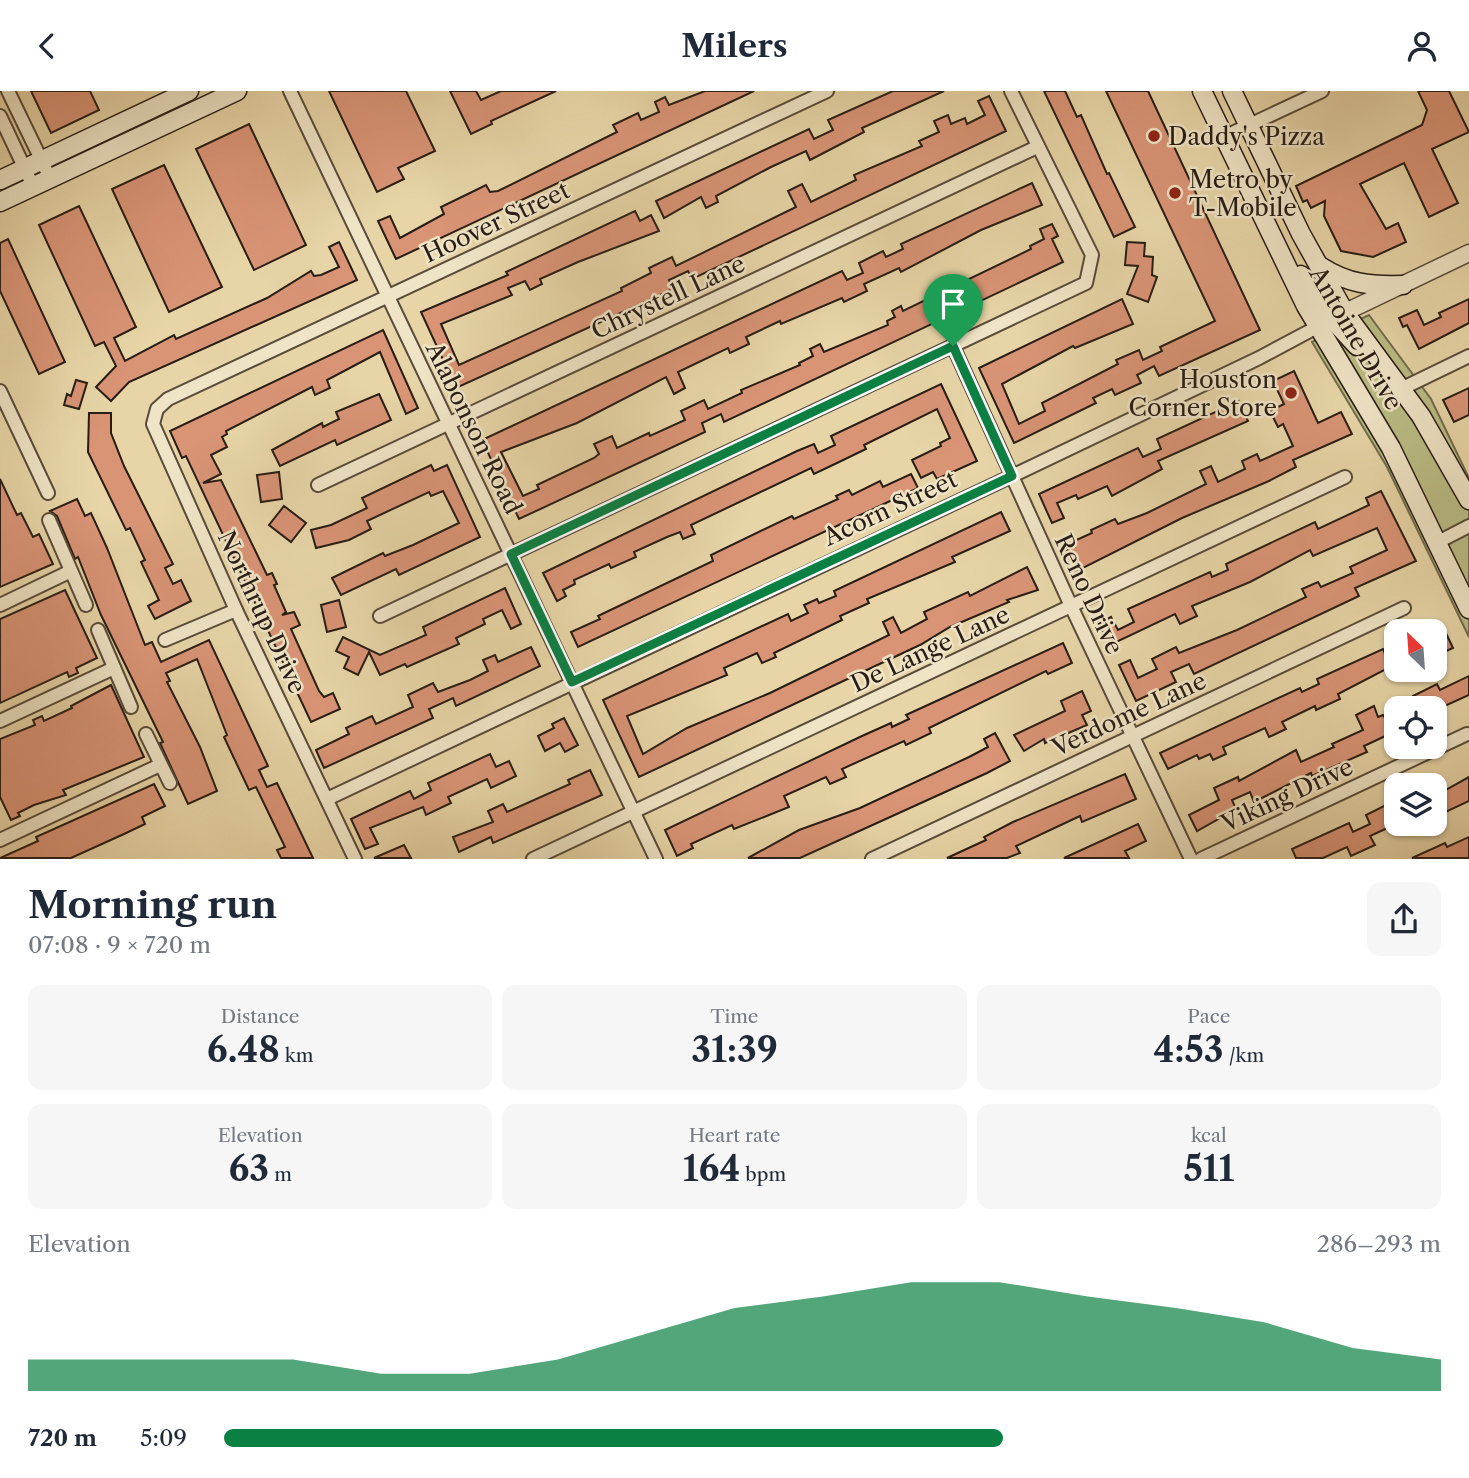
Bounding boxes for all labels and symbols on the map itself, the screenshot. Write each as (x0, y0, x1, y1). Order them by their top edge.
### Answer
place label: Daddy's Pizza (1168, 122, 1325, 151)
marker: Daddy's Pizza (1146, 128, 1162, 144)
place label: Metro by T-Mobile (1189, 165, 1297, 222)
street label: Hoover Street (418, 175, 574, 269)
marker: Metro by T-Mobile (1167, 185, 1183, 201)
street label: Chrystell Lane (587, 249, 749, 345)
street label: Antoine Drive (1303, 260, 1409, 415)
pin (923, 274, 983, 346)
street label: Alabonson Road (419, 336, 528, 519)
place label: Houston Corner Store (1128, 365, 1277, 422)
marker: Houston Corner Store (1283, 385, 1299, 401)
street label: Acorn Street (818, 464, 962, 552)
street label: Northrup Drive (212, 526, 312, 698)
street label: Reno Drive (1049, 529, 1129, 659)
street label: De Lange Lane (846, 600, 1014, 698)
north arrow (1384, 619, 1447, 683)
street label: Verdome Lane (1046, 666, 1211, 763)
street label: Viking Drive (1216, 752, 1358, 839)

